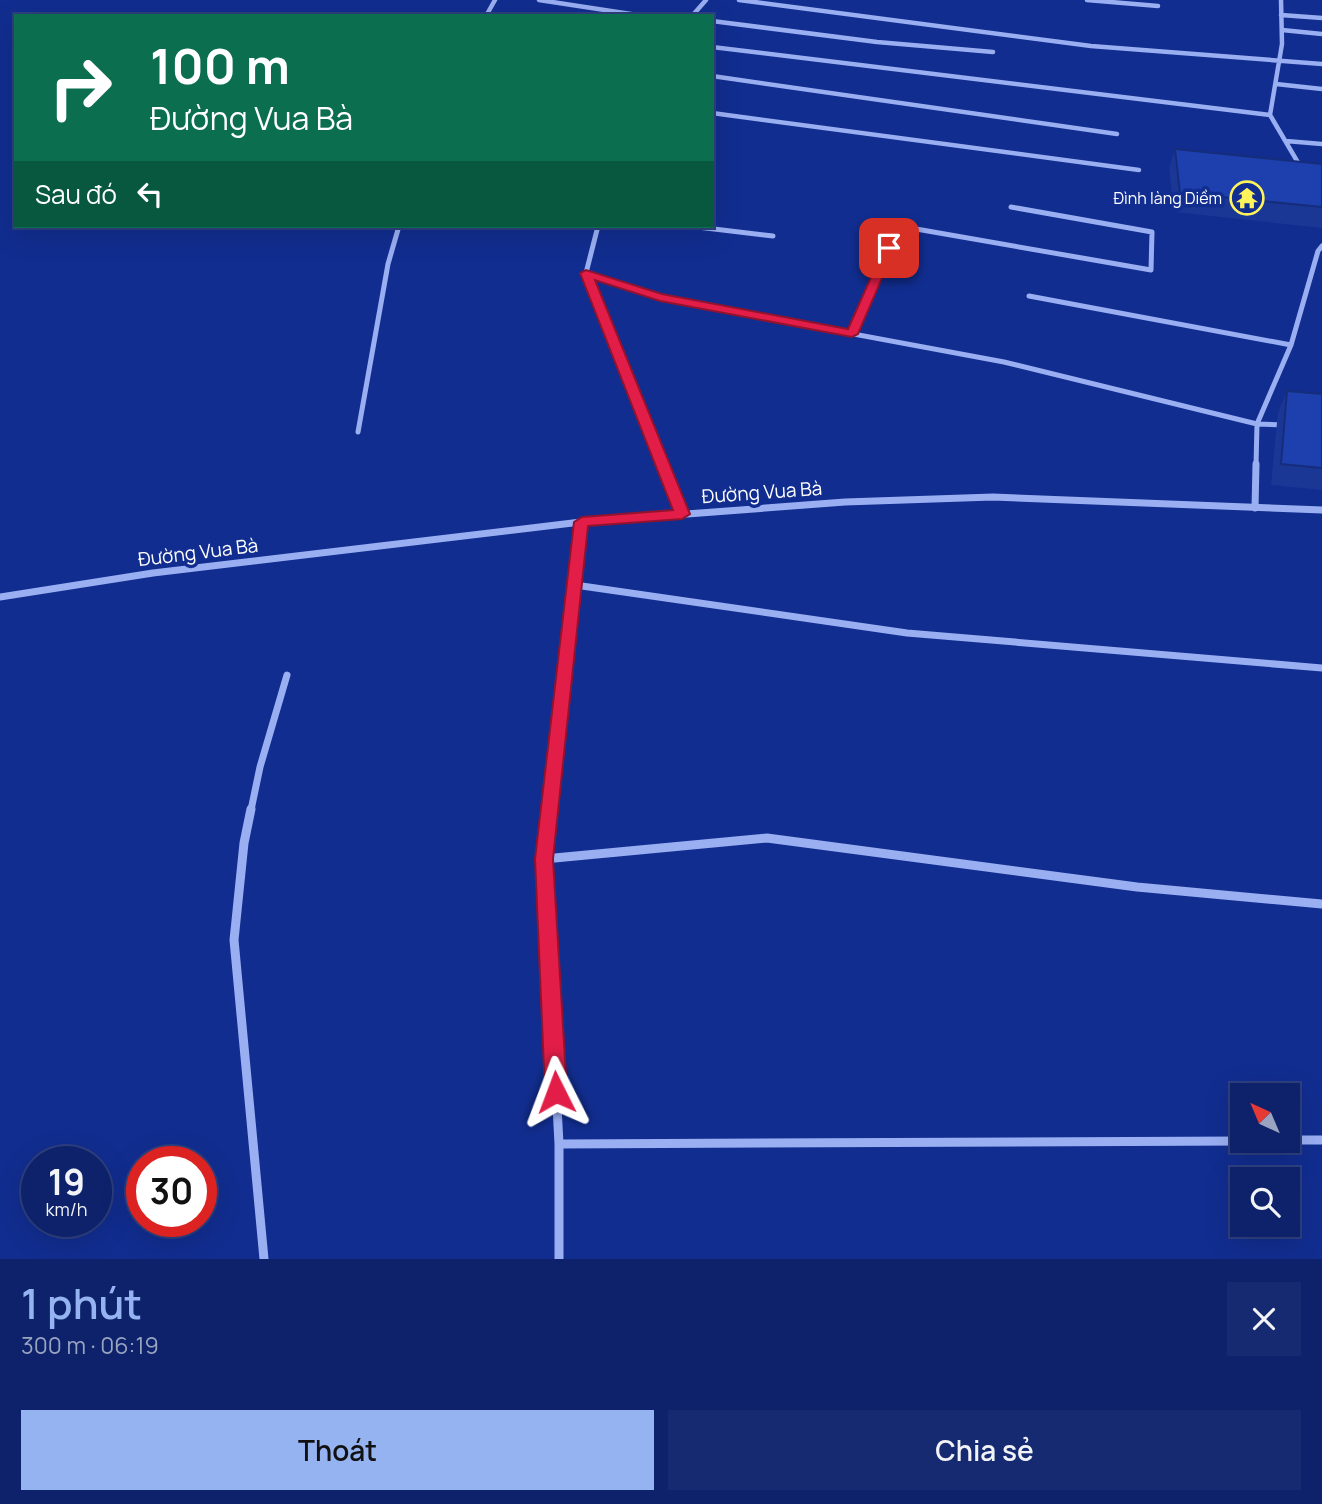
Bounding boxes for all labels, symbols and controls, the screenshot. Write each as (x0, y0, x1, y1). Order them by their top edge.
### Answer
text: 100 m (150, 32, 290, 99)
icon: right (35, 42, 126, 133)
text: Đường Vua Bà (150, 96, 353, 140)
icon: left (131, 175, 169, 213)
text: Sau đó (35, 176, 117, 212)
temple icon: Đình làng Diềm (1228, 179, 1266, 217)
place label: Đình làng Diềm (1113, 187, 1222, 209)
pin (859, 218, 919, 278)
icon: arrive (870, 229, 908, 267)
street label: Đường Vua Bà (701, 475, 823, 509)
street label: Đường Vua Bà (137, 532, 259, 572)
position arrow (519, 1055, 593, 1129)
north arrow (1230, 1083, 1300, 1153)
map controls (1230, 1083, 1300, 1237)
speed limit sign: 30 (126, 1146, 217, 1237)
text: 19 (48, 1158, 85, 1206)
button: search (1230, 1167, 1300, 1237)
text: km/h (46, 1197, 87, 1221)
text: 1 phút (21, 1274, 142, 1332)
button: close (1227, 1282, 1301, 1356)
text: 300 m · 06:19 (21, 1329, 159, 1361)
button: Thoát (21, 1410, 654, 1490)
button: Chia sẻ (668, 1410, 1301, 1490)

